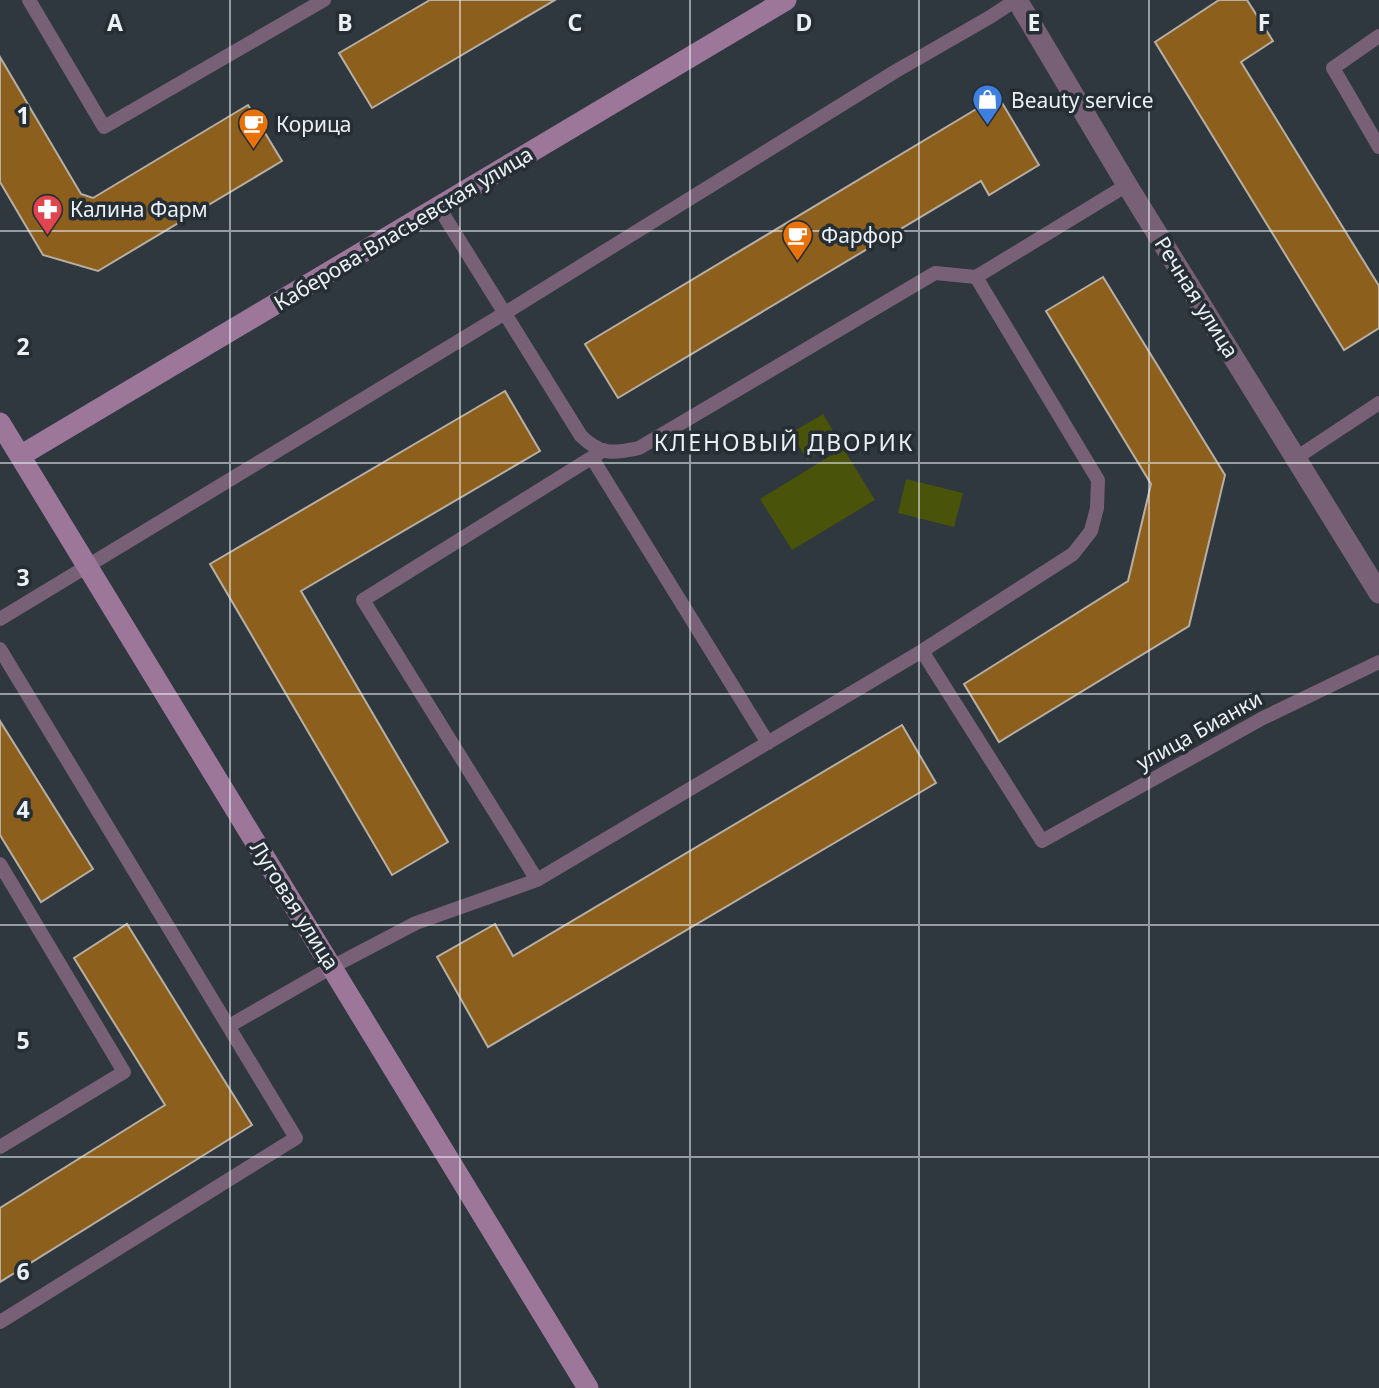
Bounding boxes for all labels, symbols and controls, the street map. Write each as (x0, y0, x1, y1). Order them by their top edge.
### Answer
text: A (107, 6, 123, 38)
text: B (337, 6, 353, 38)
text: C (568, 6, 583, 38)
text: D (796, 6, 812, 38)
text: E (1028, 6, 1040, 38)
text: F (1258, 6, 1270, 38)
shop icon: Beauty service (971, 83, 1005, 127)
place label: Beauty service (1011, 86, 1154, 114)
text: 1 (16, 99, 30, 131)
cafe icon: Корица (236, 107, 270, 151)
place label: Корица (276, 110, 352, 138)
street label: Каберова-Власьевская улица (269, 140, 537, 316)
pharmacy icon: Калина Фарм (30, 192, 64, 236)
place label: Калина Фарм (70, 195, 208, 223)
cafe icon: Фарфор (781, 218, 815, 262)
place label: Фарфор (821, 221, 903, 249)
street label: Речная улица (1149, 231, 1245, 363)
text: 2 (16, 330, 30, 362)
district label: КЛЕНОВЫЙ ДВОРИК (654, 426, 914, 458)
text: 3 (16, 561, 30, 593)
street label: улица Бианки (1131, 684, 1267, 776)
text: 4 (16, 793, 30, 825)
street label: Луговая улица (244, 835, 346, 975)
text: 5 (16, 1024, 30, 1056)
text: 6 (16, 1255, 30, 1287)

